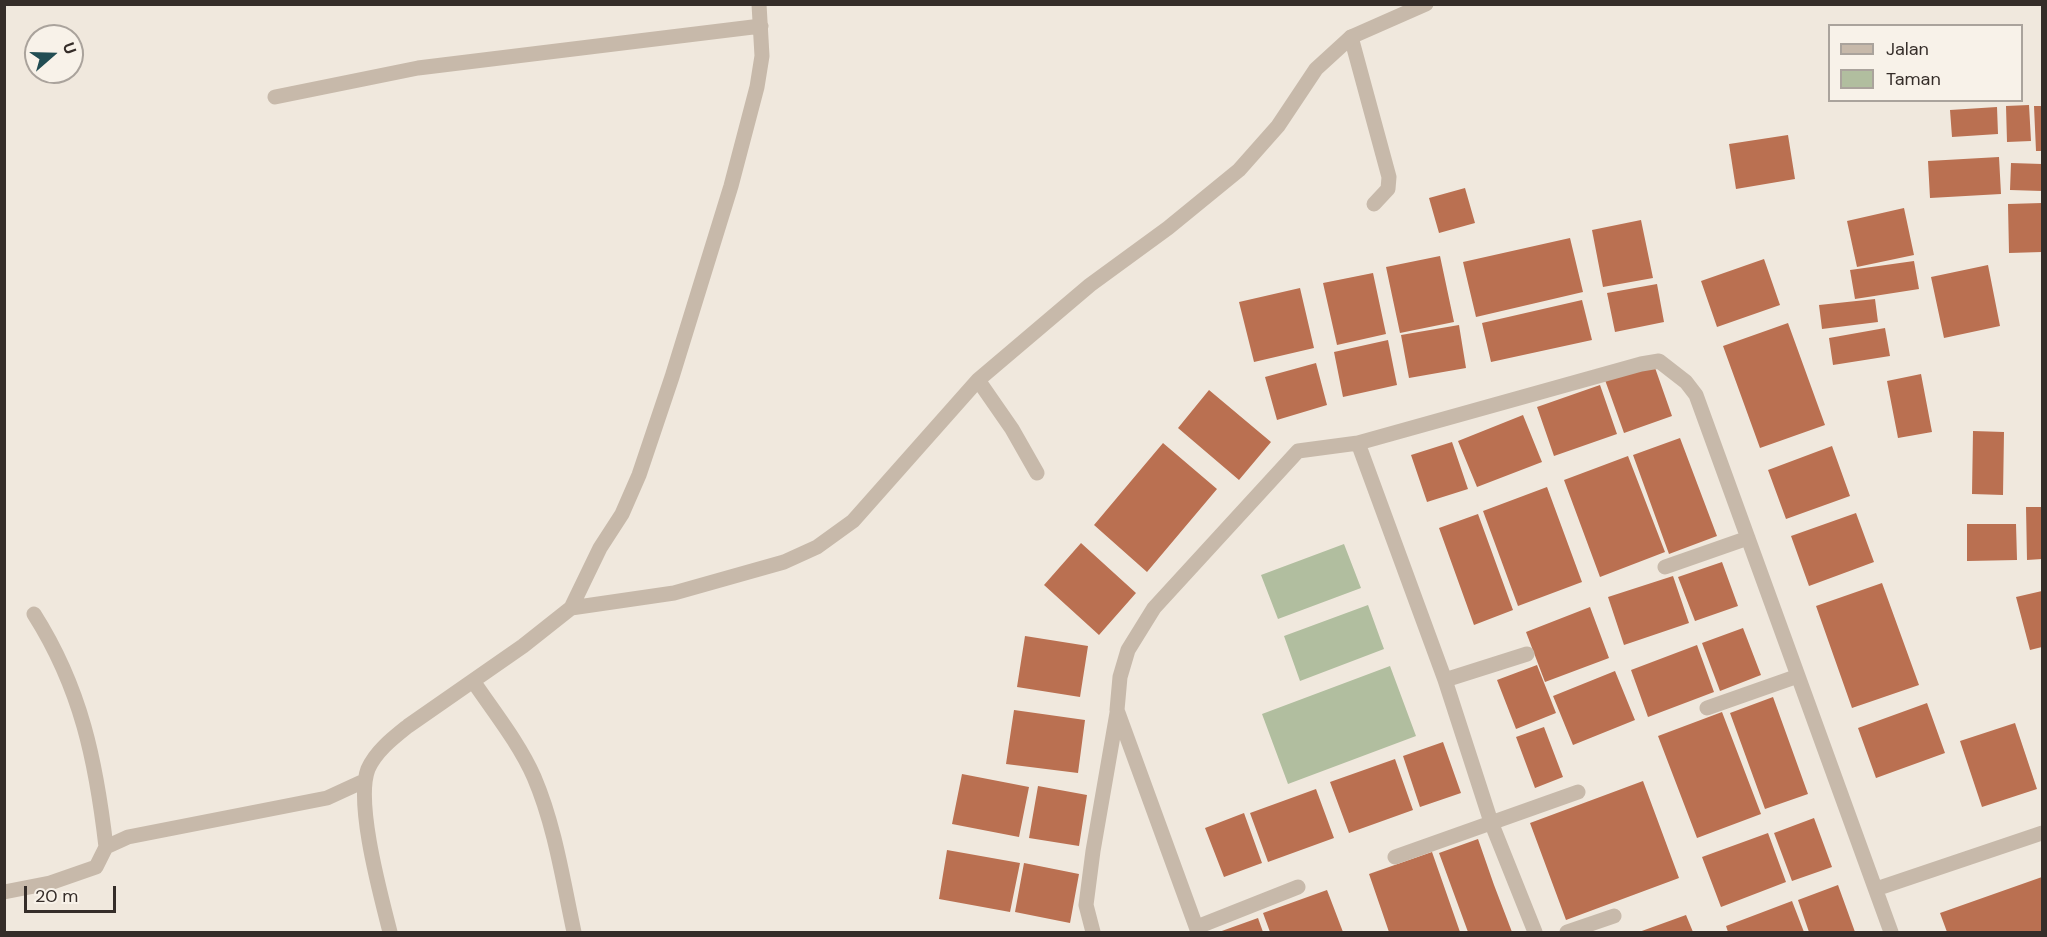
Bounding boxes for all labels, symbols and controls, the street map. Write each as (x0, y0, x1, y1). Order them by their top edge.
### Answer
north arrow (24, 24, 84, 84)
legend (1828, 24, 2023, 102)
text: Jalan (1886, 37, 1929, 61)
text: U (58, 40, 81, 57)
text: Taman (1886, 67, 1941, 91)
scale bar (27, 874, 118, 912)
text: 20 m (35, 884, 78, 908)

